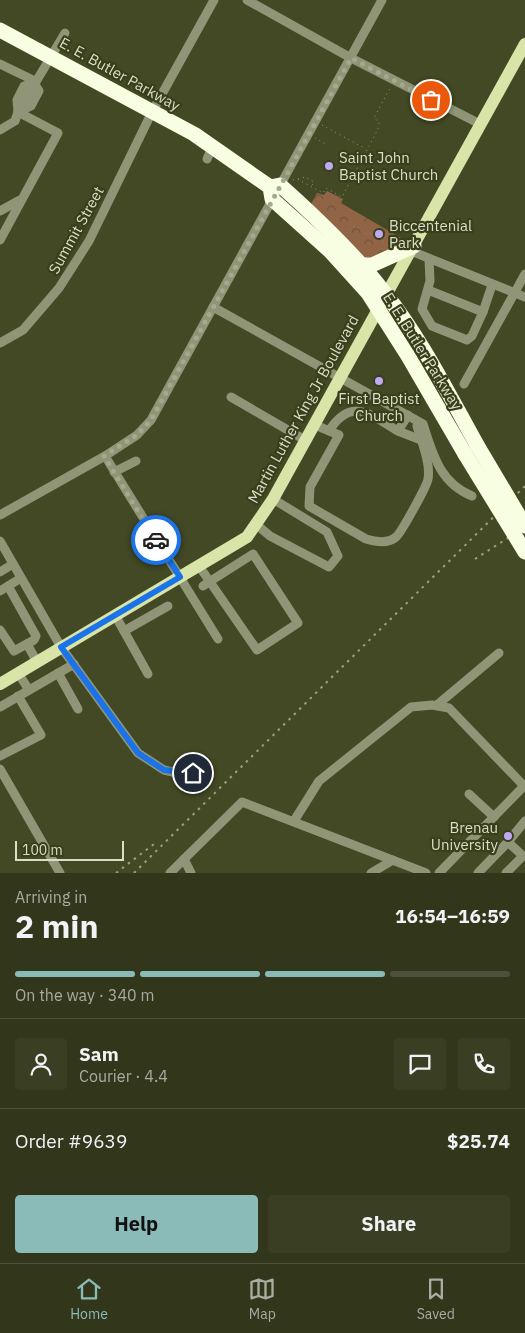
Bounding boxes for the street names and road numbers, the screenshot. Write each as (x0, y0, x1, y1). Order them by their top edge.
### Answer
street label: E. E. Butler Parkway (56, 33, 184, 115)
street label: Summit Street (44, 183, 108, 277)
street label: E. E. Butler Parkway (379, 289, 467, 414)
street label: Martin Luther King Jr Boulevard (243, 312, 363, 506)

